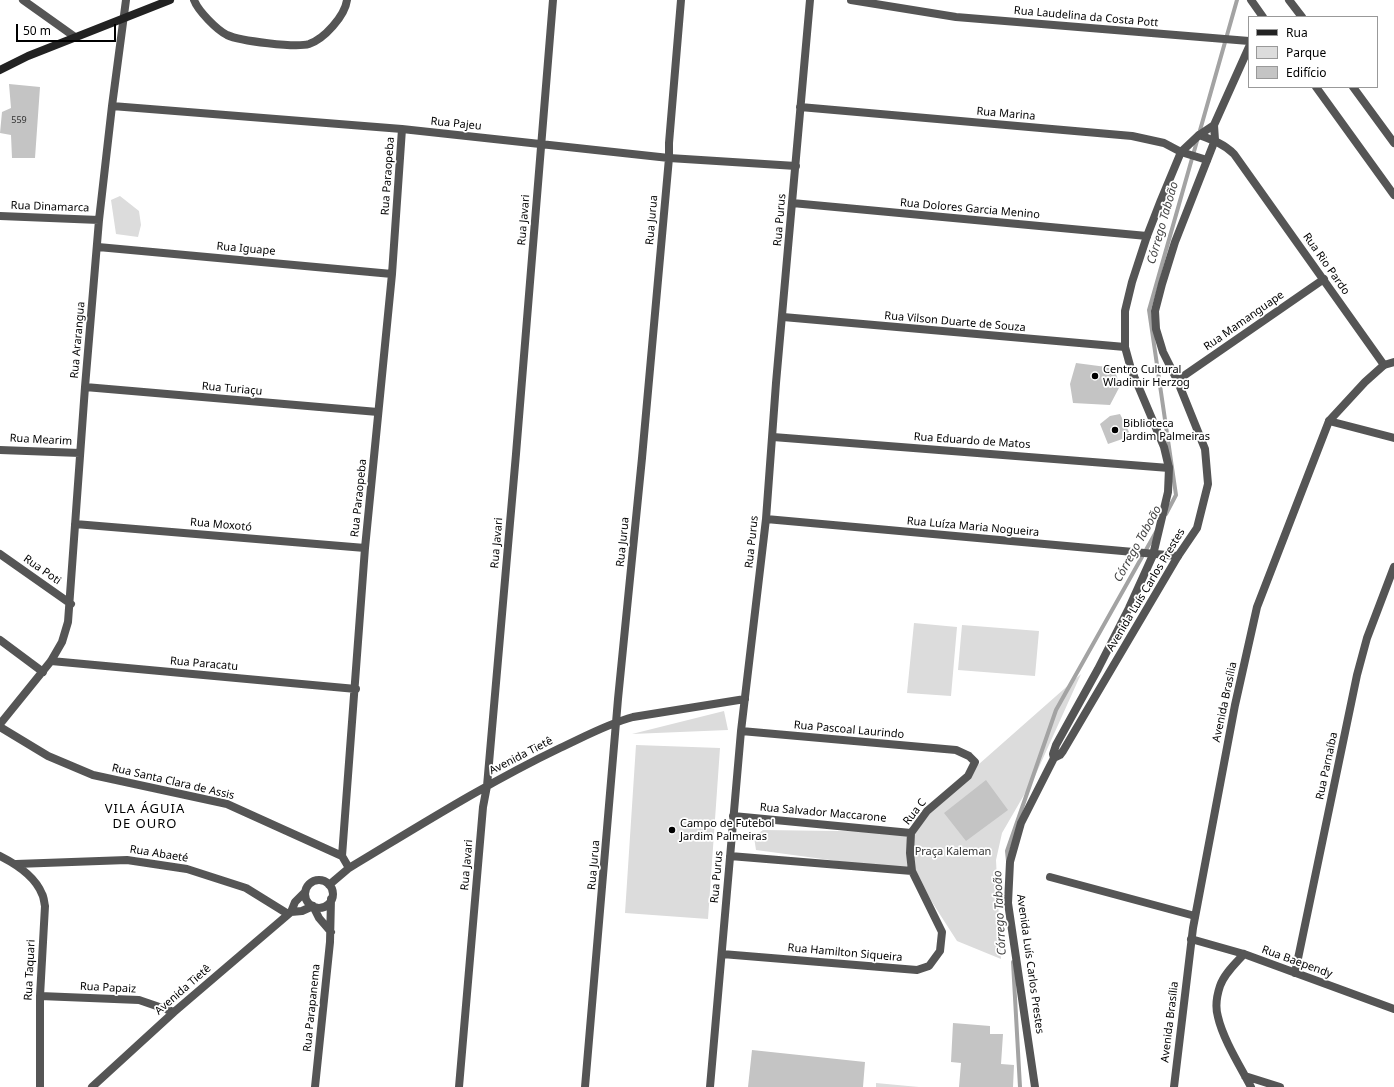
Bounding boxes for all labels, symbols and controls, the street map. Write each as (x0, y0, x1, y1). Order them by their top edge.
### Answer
street label: Rua Laudelina da Costa Pott (1013, 4, 1159, 30)
scale bar (18, 16, 118, 42)
legend (1248, 16, 1378, 88)
text: 50 m (23, 22, 51, 39)
text: Rua (1286, 24, 1308, 41)
text: Parque (1286, 44, 1326, 61)
text: Edifício (1286, 64, 1327, 81)
street label: Rua Marina (976, 105, 1036, 123)
house number: 559 (11, 115, 27, 125)
street label: Rua Pajeu (430, 115, 482, 133)
street label: Rua Paraopeba (379, 136, 397, 216)
water label: Córrego Taboão (1144, 180, 1182, 266)
street label: Rua Purus (771, 193, 789, 247)
street label: Rua Javari (515, 194, 533, 246)
street label: Rua Jurua (643, 195, 661, 245)
street label: Rua Dolores Garcia Menino (899, 196, 1041, 222)
street label: Rua Dinamarca (10, 199, 90, 215)
street label: Rua Rio Pardo (1300, 231, 1352, 297)
street label: Rua Iguape (216, 240, 276, 258)
street label: Rua Mamanguape (1201, 288, 1287, 354)
street label: Rua Ararangua (68, 301, 88, 379)
street label: Rua Vilson Duarte de Souza (884, 309, 1026, 335)
place label: Centro Cultural Wladimir Herzog (1103, 363, 1190, 389)
marker: Centro Cultural Wladimir Herzog (1090, 371, 1100, 381)
street label: Rua Turiaçu (201, 380, 263, 398)
place label: Biblioteca Jardim Palmeiras (1123, 417, 1210, 443)
marker: Biblioteca Jardim Palmeiras (1110, 425, 1120, 435)
street label: Rua Eduardo de Matos (913, 430, 1031, 452)
street label: Rua Mearim (9, 432, 73, 448)
street label: Rua Paraopeba (348, 458, 370, 538)
water label: Córrego Taboão (1111, 503, 1165, 585)
street label: Rua Purus (743, 515, 761, 569)
street label: Rua Luíza Maria Nogueira (906, 515, 1040, 539)
street label: Rua Moxotó (190, 516, 252, 534)
street label: Rua Jurua (614, 516, 632, 568)
street label: Rua Javari (488, 517, 506, 569)
street label: Avenida Luís Carlos Prestes (1104, 526, 1188, 654)
street label: Rua Poti (21, 552, 63, 588)
street label: Rua Paracatu (169, 654, 239, 674)
street label: Avenida Brasília (1210, 661, 1240, 743)
street label: Rua Pascoal Laurindo (793, 719, 905, 741)
street label: Rua Parnaíba (1313, 731, 1341, 801)
street label: Avenida Tietê (487, 734, 555, 778)
street label: Rua Santa Clara de Assis (110, 761, 236, 803)
street label: Rua C (901, 796, 929, 828)
district label: VILA ÁGUIA DE OURO (105, 801, 185, 832)
street label: Rua Salvador Maccarone (759, 801, 887, 825)
place label: Campo de Futebol Jardim Palmeiras (680, 817, 774, 843)
marker: Campo de Futebol Jardim Palmeiras (667, 825, 677, 835)
street label: Rua Javari (458, 839, 476, 891)
street label: Rua Jurua (585, 840, 603, 890)
street label: Rua Abaeté (129, 843, 189, 865)
park label: Praça Kaleman (915, 845, 991, 859)
street label: Rua Purus (708, 850, 726, 904)
water label: Córrego Taboão (991, 870, 1009, 956)
street label: Avenida Luís Carlos Prestes (1014, 893, 1046, 1035)
street label: Rua Taquari (22, 939, 38, 1001)
street label: Rua Hamilton Siqueira (787, 941, 903, 965)
street label: Rua Baependy (1260, 943, 1334, 981)
street label: Avenida Tietê (152, 962, 214, 1018)
street label: Rua Parapanema (301, 963, 323, 1053)
street label: Rua Papaiz (79, 980, 137, 996)
street label: Avenida Brasília (1158, 981, 1182, 1063)

